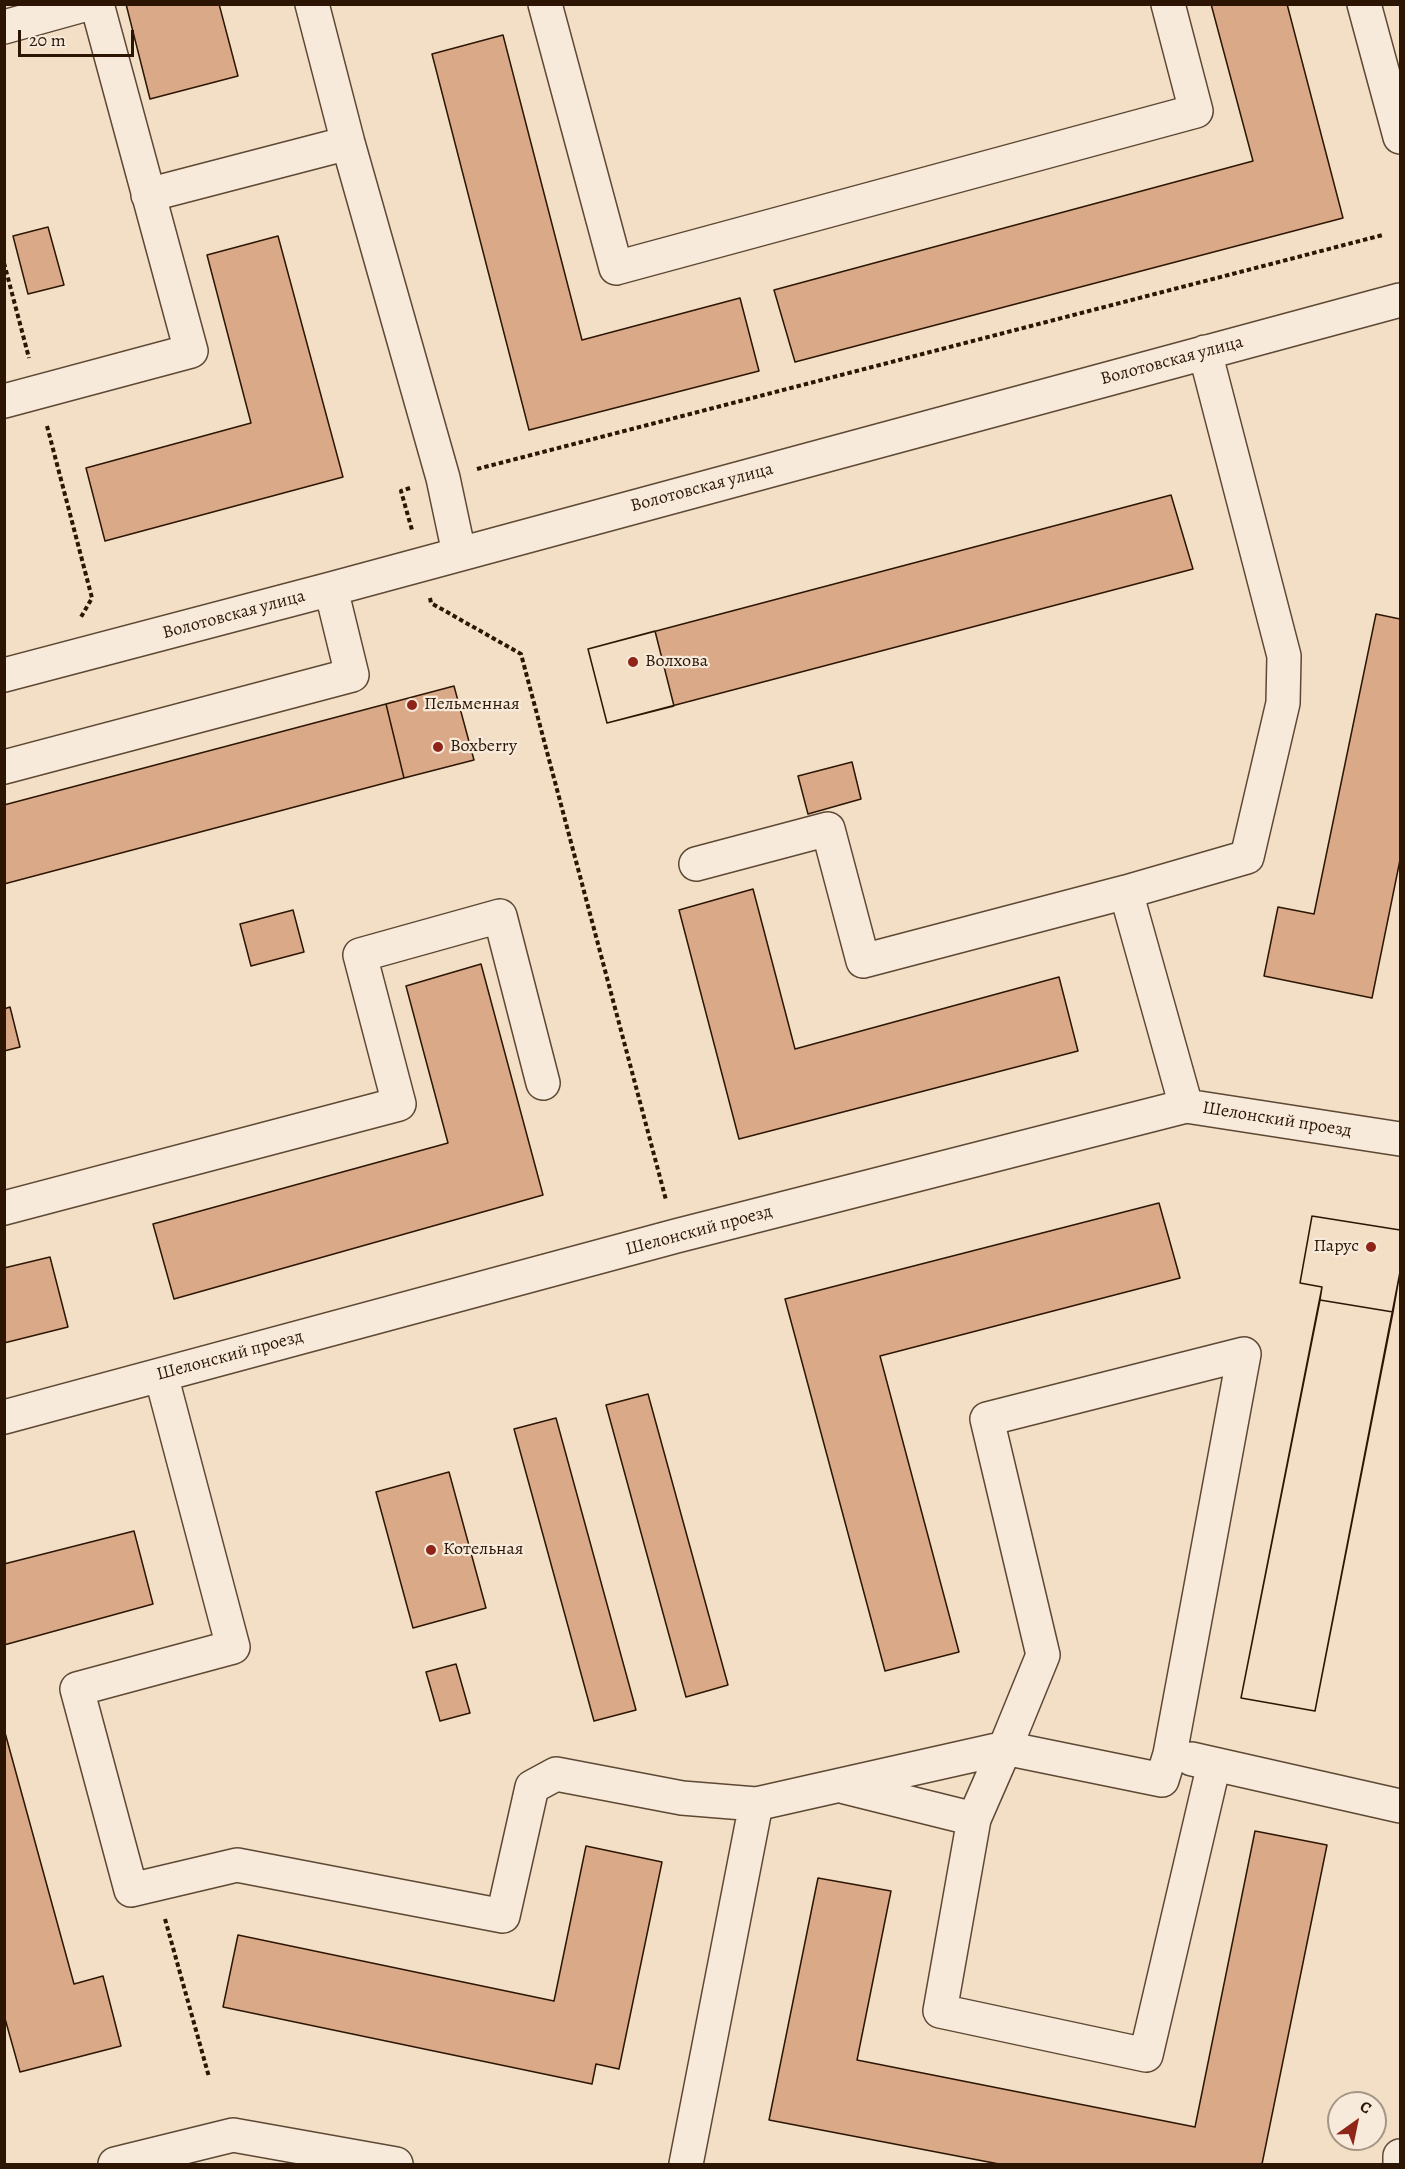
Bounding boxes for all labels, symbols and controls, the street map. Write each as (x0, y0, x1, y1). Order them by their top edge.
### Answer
scale bar (21, 18, 136, 56)
text: 20 m (29, 28, 66, 52)
street label: Волотовская улица (1098, 332, 1246, 390)
street label: Волотовская улица (628, 459, 776, 517)
street label: Волотовская улица (160, 586, 308, 644)
place label: Волхова (645, 651, 708, 673)
marker: Волхова (626, 655, 640, 669)
place label: Пельменная (424, 694, 520, 716)
marker: Пельменная (405, 698, 419, 712)
place label: Boxberry (450, 736, 517, 758)
marker: Boxberry (431, 740, 445, 754)
street label: Шелонский проезд (1201, 1098, 1353, 1142)
street label: Шелонский проезд (623, 1201, 775, 1261)
place label: Парус (1313, 1236, 1359, 1258)
marker: Парус (1364, 1240, 1378, 1254)
street label: Шелонский проезд (154, 1326, 306, 1386)
place label: Котельная (443, 1539, 524, 1561)
marker: Котельная (424, 1543, 438, 1557)
north arrow (1327, 2091, 1387, 2151)
text: С (1356, 2096, 1376, 2119)

